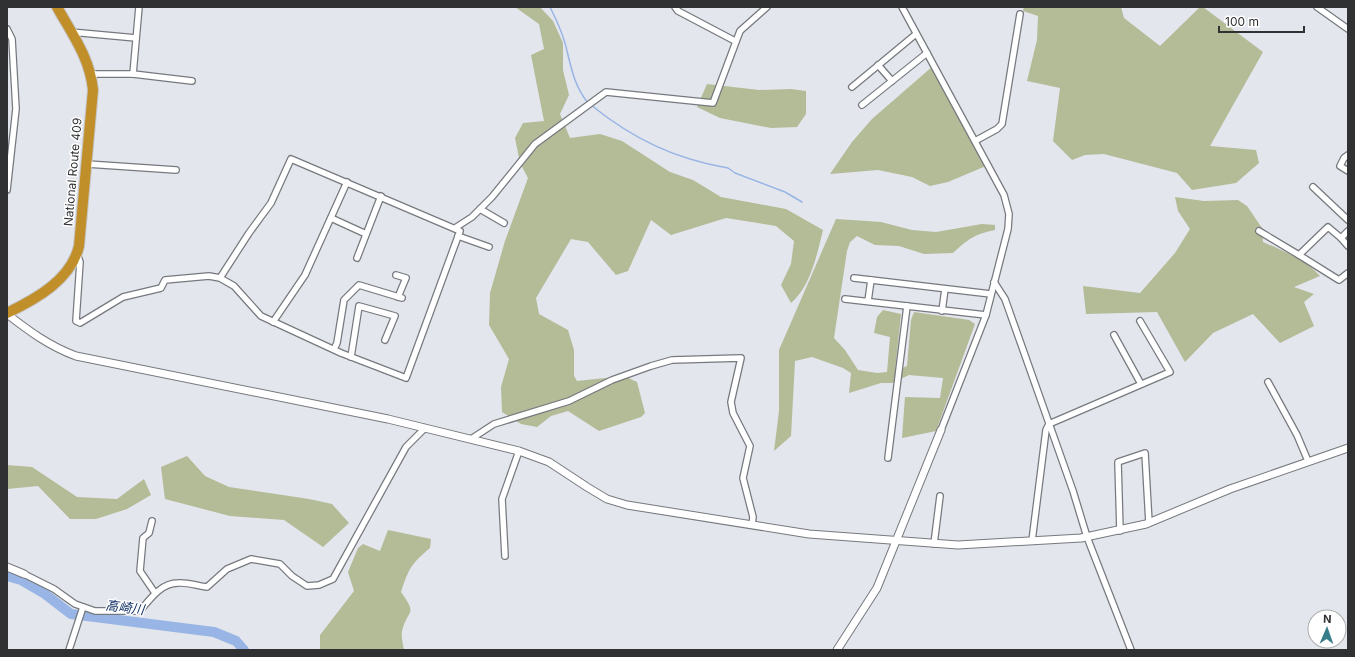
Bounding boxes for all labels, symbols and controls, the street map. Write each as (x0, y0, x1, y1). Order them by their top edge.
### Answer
scale bar (1219, 8, 1304, 34)
text: 100 m (1225, 14, 1259, 29)
street label: National Route 409 (60, 117, 85, 227)
water label: 高崎川 (105, 597, 147, 618)
north arrow (1307, 609, 1347, 649)
text: N (1323, 612, 1332, 626)

